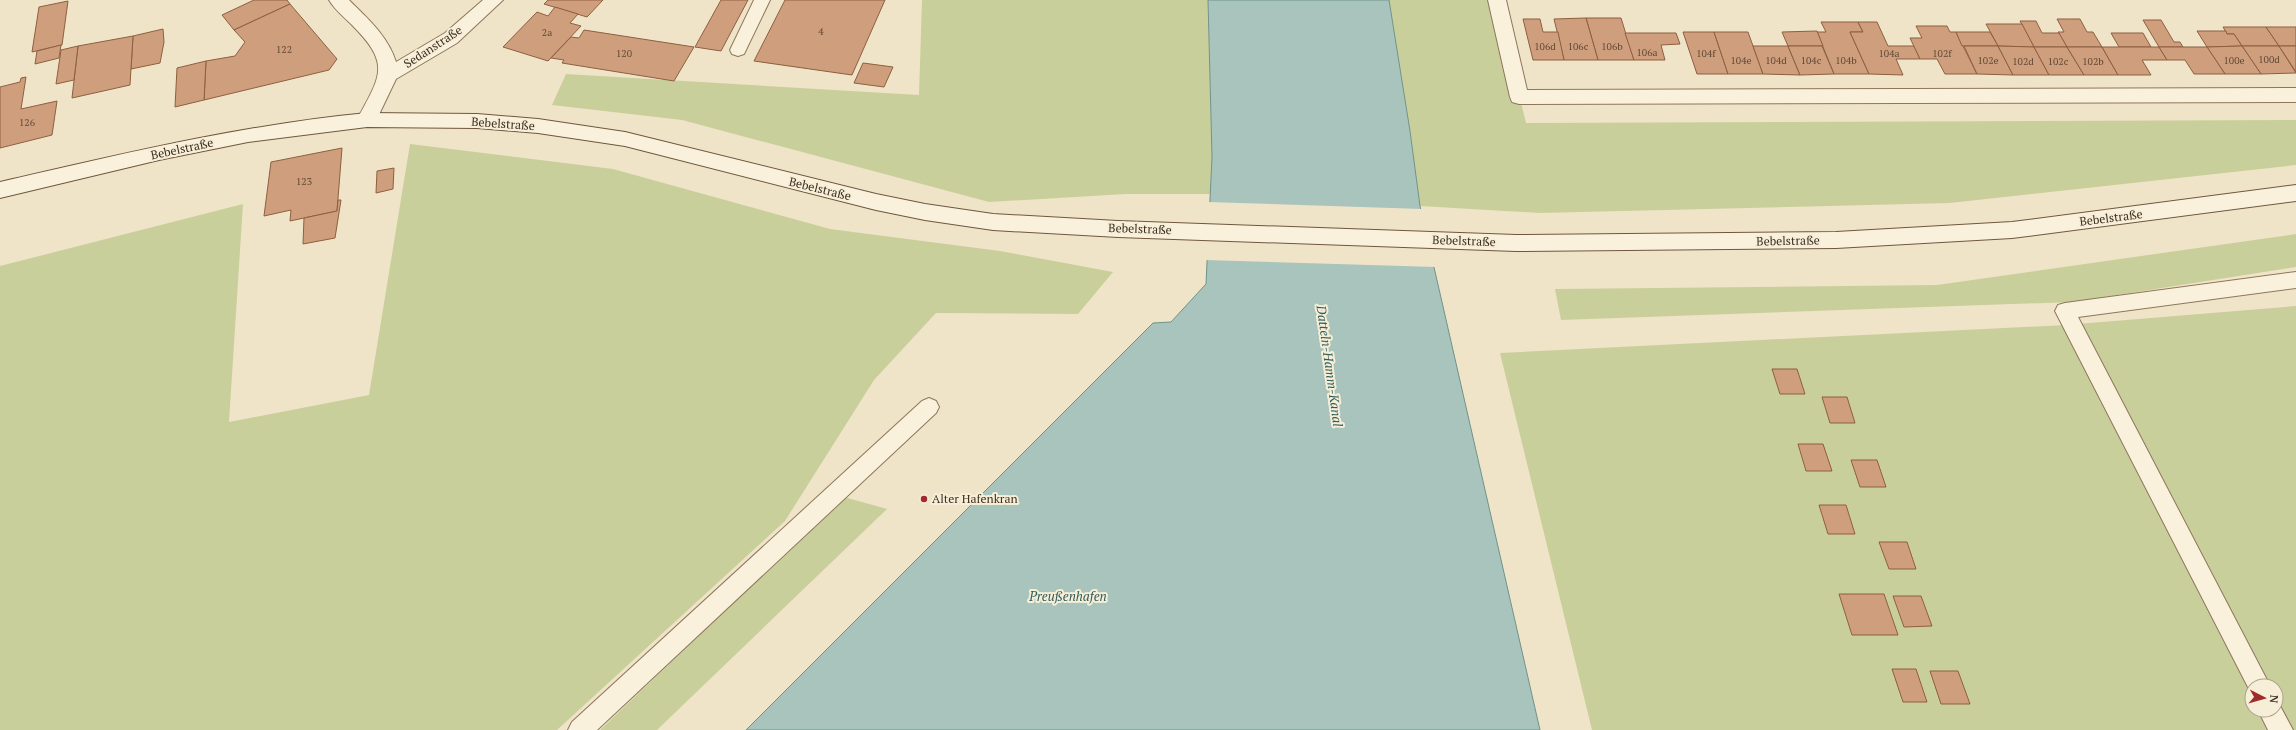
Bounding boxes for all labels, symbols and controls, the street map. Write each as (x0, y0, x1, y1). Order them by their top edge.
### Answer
street label: Sedanstraße (401, 22, 465, 71)
house number: 4 (818, 25, 824, 38)
house number: 2a (542, 26, 552, 39)
house number: 106d (1534, 40, 1556, 53)
house number: 106c (1568, 40, 1589, 53)
house number: 106b (1601, 40, 1623, 53)
house number: 122 (276, 43, 292, 56)
house number: 106a (1636, 46, 1658, 59)
house number: 120 (616, 47, 632, 60)
house number: 104f (1696, 47, 1716, 60)
house number: 104a (1878, 47, 1900, 60)
house number: 102f (1932, 47, 1952, 60)
house number: 100d (2258, 53, 2280, 66)
house number: 104e (1730, 54, 1752, 67)
house number: 104d (1765, 54, 1787, 67)
house number: 104c (1801, 54, 1822, 67)
house number: 104b (1835, 54, 1857, 67)
house number: 102e (1977, 54, 1999, 67)
house number: 100e (2223, 54, 2245, 67)
house number: 102d (2012, 55, 2034, 68)
house number: 102c (2048, 55, 2069, 68)
house number: 102b (2082, 55, 2104, 68)
street label: Bebelstraße (471, 114, 535, 133)
house number: 126 (19, 116, 36, 129)
street label: Bebelstraße (149, 135, 215, 162)
street label: Bebelstraße (787, 174, 853, 203)
house number: 123 (296, 175, 312, 188)
street label: Bebelstraße (2078, 206, 2143, 229)
street label: Bebelstraße (1108, 220, 1172, 237)
street label: Bebelstraße (1432, 232, 1496, 249)
street label: Bebelstraße (1756, 232, 1820, 249)
water label: Datteln-Hamm-Kanal (1312, 303, 1347, 428)
place label: Alter Hafenkran (932, 491, 1018, 506)
marker: Alter Hafenkran (919, 494, 929, 504)
water label: Preußenhafen (1028, 587, 1107, 605)
north arrow (2244, 678, 2284, 718)
text: N (2266, 694, 2281, 705)

